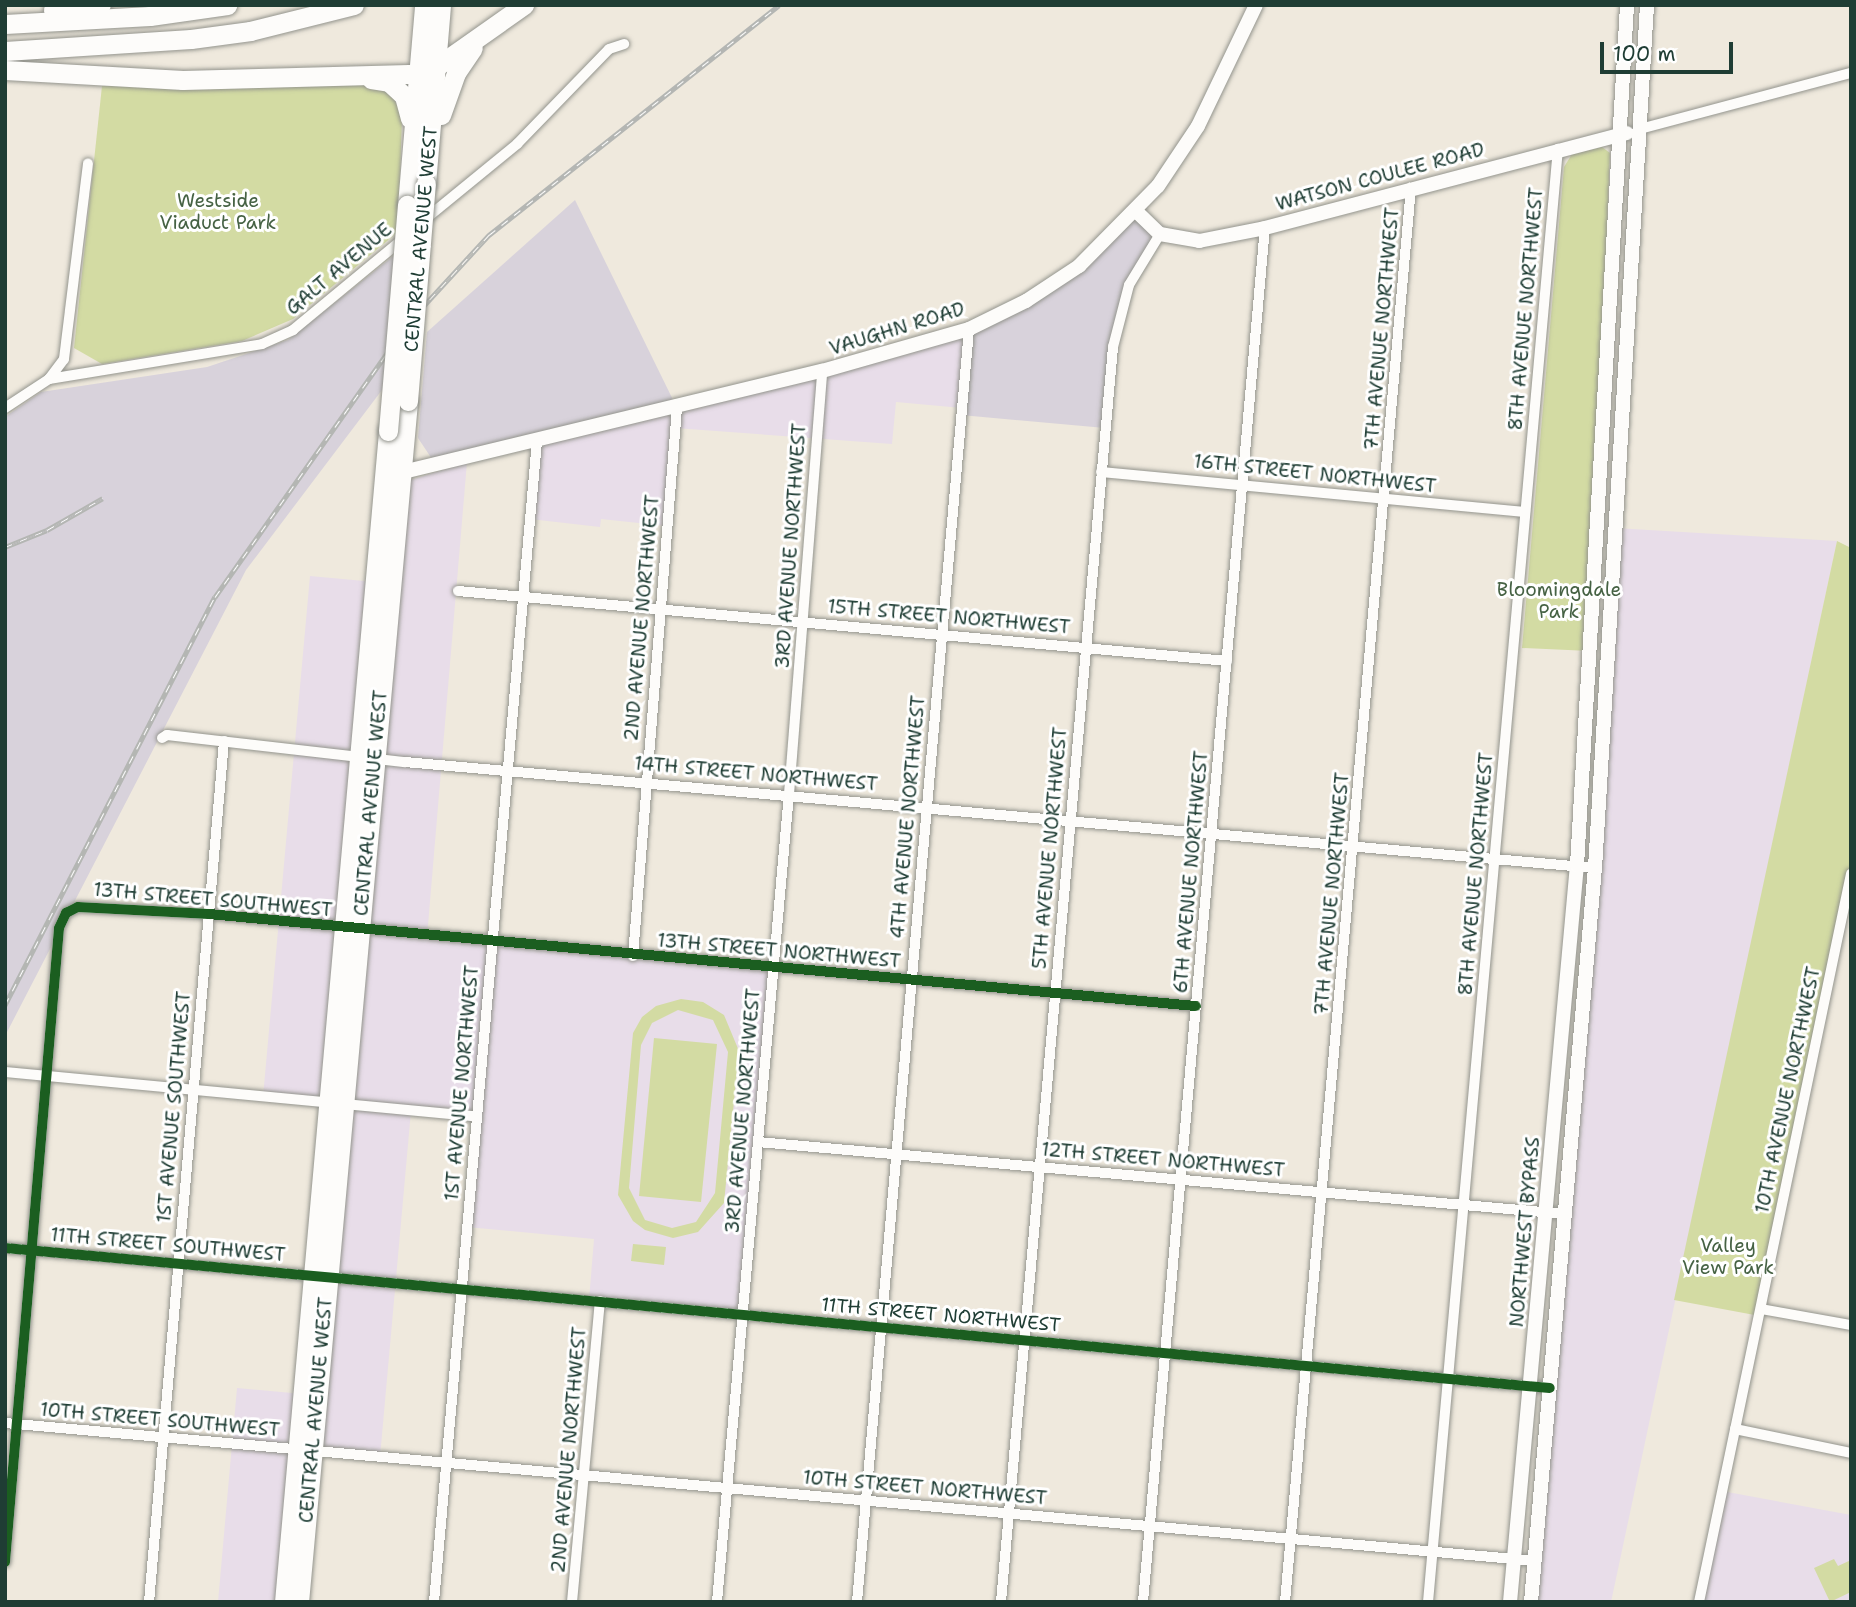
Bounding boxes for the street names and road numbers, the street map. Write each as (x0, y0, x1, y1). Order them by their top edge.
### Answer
street label: CENTRAL AVENUE WEST (400, 125, 442, 353)
street label: WATSON COULEE ROAD (1273, 138, 1487, 216)
street label: 8TH AVENUE NORTHWEST (1504, 186, 1548, 432)
street label: 7TH AVENUE NORTHWEST (1360, 206, 1404, 452)
street label: GALT AVENUE (282, 218, 396, 320)
street label: VAUGHN ROAD (827, 298, 967, 360)
street label: 3RD AVENUE NORTHWEST (771, 422, 811, 670)
street label: 16TH STREET NORTHWEST (1192, 450, 1438, 498)
street label: 2ND AVENUE NORTHWEST (620, 494, 664, 742)
street label: 15TH STREET NORTHWEST (827, 595, 1071, 639)
street label: CENTRAL AVENUE WEST (350, 689, 392, 917)
street label: 4TH AVENUE NORTHWEST (886, 694, 930, 940)
street label: 5TH AVENUE NORTHWEST (1028, 726, 1072, 970)
street label: 6TH AVENUE NORTHWEST (1169, 750, 1213, 994)
street label: 8TH AVENUE NORTHWEST (1454, 751, 1498, 997)
street label: 14TH STREET NORTHWEST (633, 752, 879, 796)
street label: 7TH AVENUE NORTHWEST (1310, 771, 1354, 1017)
street label: 13TH STREET SOUTHWEST (92, 878, 334, 922)
street label: 13TH STREET NORTHWEST (656, 929, 902, 973)
street label: 1ST AVENUE NORTHWEST (440, 964, 484, 1202)
street label: 10TH AVENUE NORTHWEST (1751, 964, 1825, 1216)
street label: 3RD AVENUE NORTHWEST (721, 987, 765, 1235)
street label: 1ST AVENUE SOUTHWEST (153, 990, 195, 1224)
street label: NORTHWEST BYPASS (1505, 1136, 1545, 1328)
street label: 12TH STREET NORTHWEST (1040, 1138, 1286, 1182)
street label: 11TH STREET SOUTHWEST (49, 1223, 287, 1267)
street label: 11TH STREET NORTHWEST (820, 1293, 1062, 1337)
street label: CENTRAL AVENUE WEST (295, 1296, 337, 1524)
street label: 2ND AVENUE NORTHWEST (547, 1326, 591, 1574)
street label: 10TH STREET SOUTHWEST (39, 1398, 281, 1442)
street label: 10TH STREET NORTHWEST (802, 1466, 1048, 1510)

